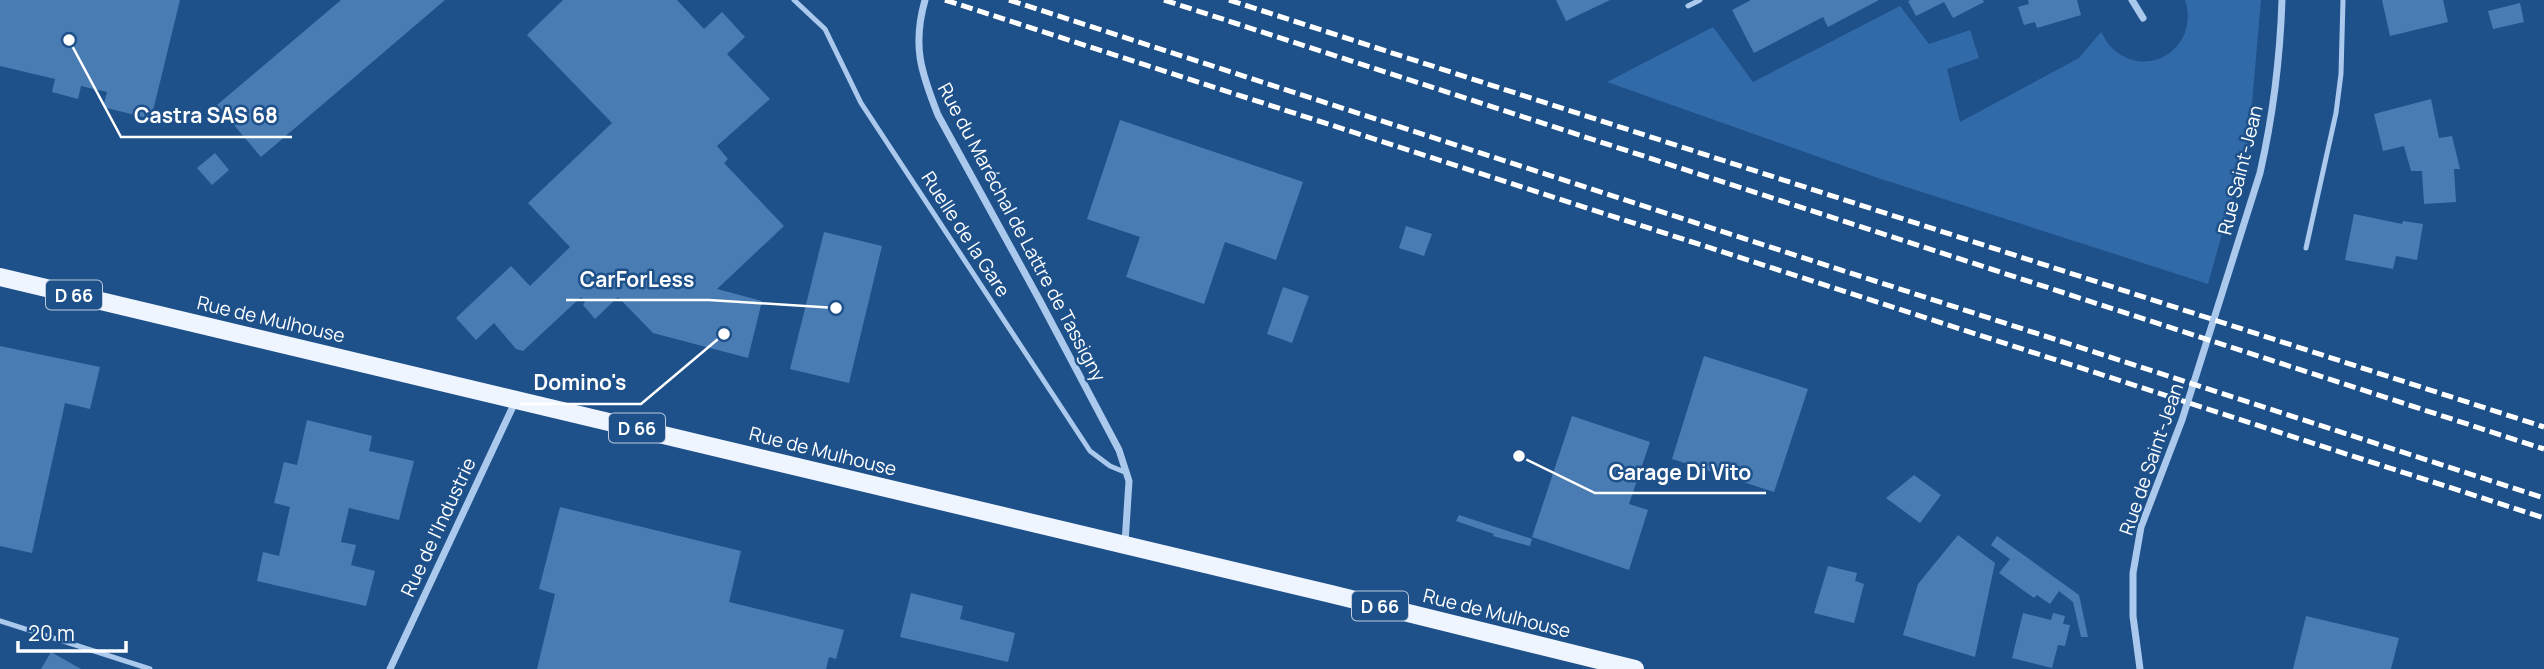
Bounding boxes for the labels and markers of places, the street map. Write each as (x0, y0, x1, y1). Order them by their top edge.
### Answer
callout: Castra SAS 68 (121, 95, 292, 137)
callout: CarForLess (566, 258, 709, 300)
callout: Domino's (520, 362, 641, 404)
callout: Garage Di Vito (1595, 451, 1766, 493)

